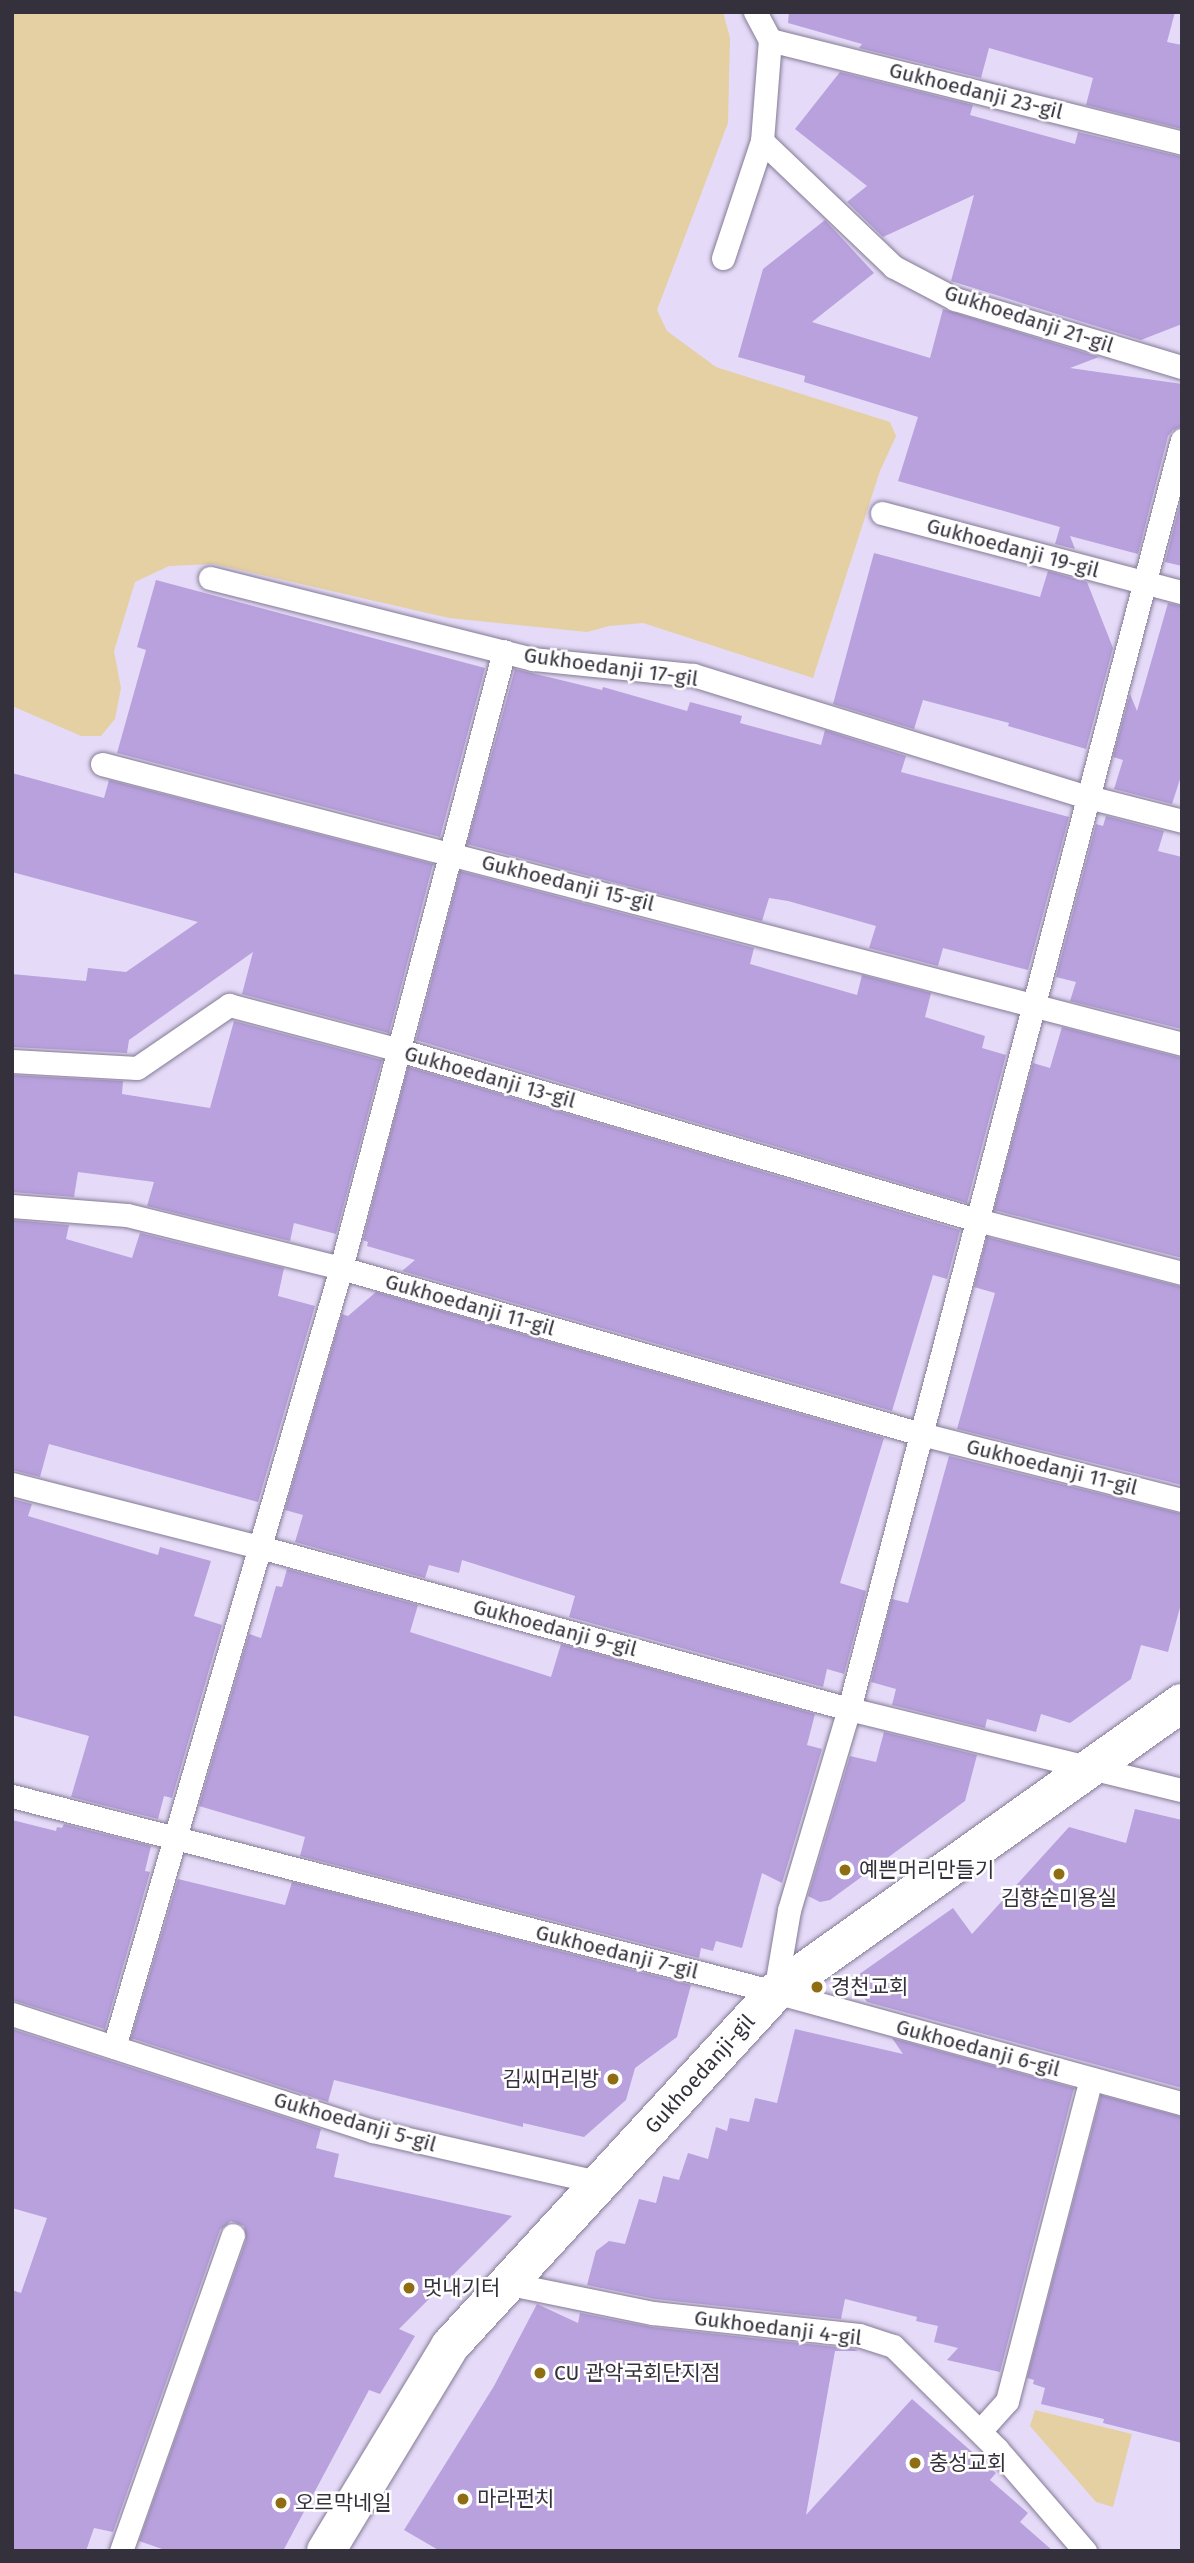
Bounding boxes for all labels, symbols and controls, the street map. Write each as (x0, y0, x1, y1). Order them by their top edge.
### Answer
street label: Gukhoedanji 23-gil (887, 57, 1065, 125)
street label: Gukhoedanji 21-gil (941, 280, 1117, 358)
street label: Gukhoedanji 19-gil (924, 513, 1102, 583)
street label: Gukhoedanji 17-gil (522, 642, 700, 692)
street label: Gukhoedanji 15-gil (479, 849, 657, 917)
street label: Gukhoedanji 13-gil (401, 1041, 579, 1113)
street label: Gukhoedanji 11-gil (382, 1269, 558, 1341)
street label: Gukhoedanji 11-gil (964, 1434, 1140, 1500)
street label: Gukhoedanji 9-gil (470, 1594, 640, 1662)
place label: 예쁜머리만들기 (859, 1857, 994, 1883)
marker: 예쁜머리만들기 (837, 1862, 853, 1878)
marker: 김향순미용실 (1051, 1866, 1067, 1882)
place label: 김향순미용실 (1001, 1885, 1117, 1911)
street label: Gukhoedanji 7-gil (533, 1920, 701, 1984)
place label: 경천교회 (831, 1974, 908, 2000)
marker: 경천교회 (809, 1979, 825, 1995)
street label: Gukhoedanji-gil (640, 2009, 760, 2139)
street label: Gukhoedanji 6-gil (893, 2014, 1063, 2082)
place label: 김씨머리방 (502, 2066, 599, 2092)
marker: 김씨머리방 (605, 2071, 621, 2087)
street label: Gukhoedanji 5-gil (271, 2087, 439, 2157)
place label: 멋내기터 (423, 2275, 500, 2301)
marker: 멋내기터 (401, 2280, 417, 2296)
street label: Gukhoedanji 4-gil (693, 2305, 863, 2351)
place label: CU 관악국회단지점 (554, 2360, 720, 2386)
marker: CU 관악국회단지점 (532, 2365, 548, 2381)
place label: 충성교회 (929, 2450, 1006, 2476)
marker: 충성교회 (907, 2455, 923, 2471)
place label: 마라펀치 (477, 2486, 554, 2512)
place label: 오르막네일 (295, 2490, 392, 2516)
marker: 마라펀치 (455, 2491, 471, 2507)
marker: 오르막네일 (273, 2495, 289, 2511)

